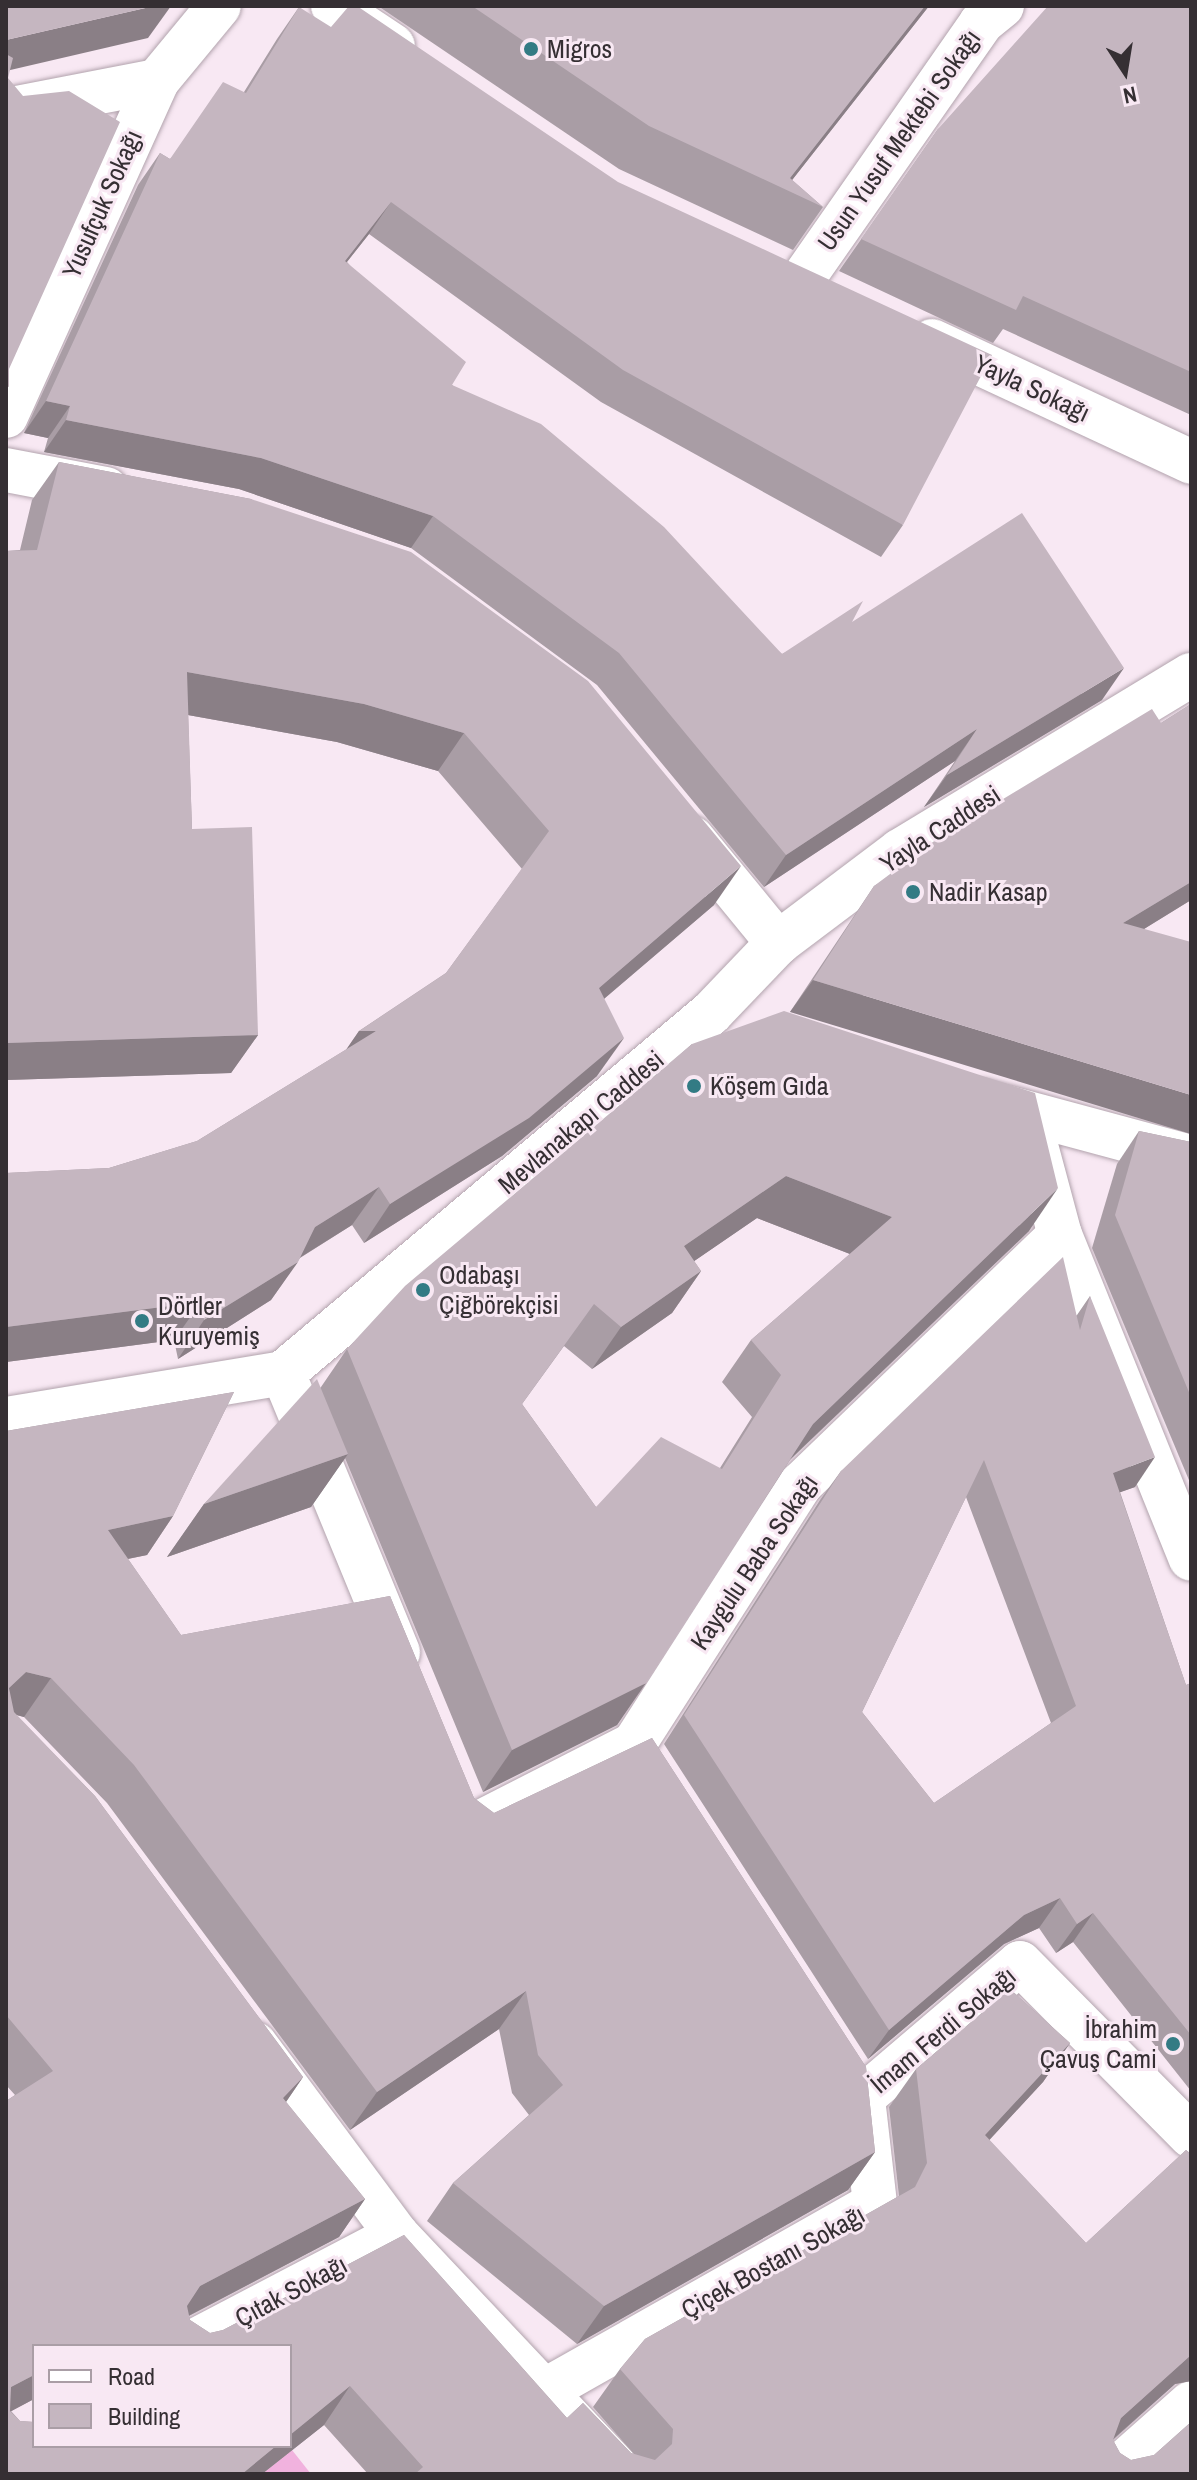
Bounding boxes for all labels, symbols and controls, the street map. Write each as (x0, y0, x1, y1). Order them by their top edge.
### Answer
street label: Usun Yusuf Mektebi Sokağı (811, 23, 987, 257)
north arrow (1085, 32, 1165, 112)
place label: Migros (547, 33, 612, 65)
marker: Migros (522, 40, 540, 58)
text: N (1120, 79, 1139, 112)
street label: Yusufçuk Sokağı (55, 125, 149, 283)
street label: Yayla Sokağı (969, 348, 1095, 428)
street label: Yayla Caddesi (874, 779, 1006, 879)
place label: Nadir Kasap (929, 876, 1048, 908)
marker: Nadir Kasap (904, 883, 922, 901)
street label: Mevlanakapı Caddesi (492, 1044, 670, 1200)
place label: Köşem Gıda (710, 1070, 829, 1102)
marker: Köşem Gıda (685, 1077, 703, 1095)
place label: Odabaşı Çiğbörekçisi (439, 1259, 559, 1320)
marker: Odabaşı Çiğbörekçisi (414, 1281, 432, 1299)
place label: Dörtler Kuruyemiş (158, 1290, 260, 1352)
marker: Dörtler Kuruyemiş (133, 1312, 151, 1330)
street label: Kaygulu Baba Sokağı (684, 1468, 824, 1656)
street label: İmam Ferdi Sokağı (864, 1960, 1022, 2100)
place label: İbrahim Çavuş Cami (1040, 2013, 1157, 2074)
marker: İbrahim Çavuş Cami (1164, 2035, 1182, 2053)
street label: Çiçek Bostanı Sokağı (676, 2199, 870, 2325)
street label: Çıtak Sokağı (230, 2249, 352, 2333)
legend (32, 2344, 292, 2448)
text: Road (108, 2360, 155, 2392)
text: Building (108, 2400, 180, 2432)

